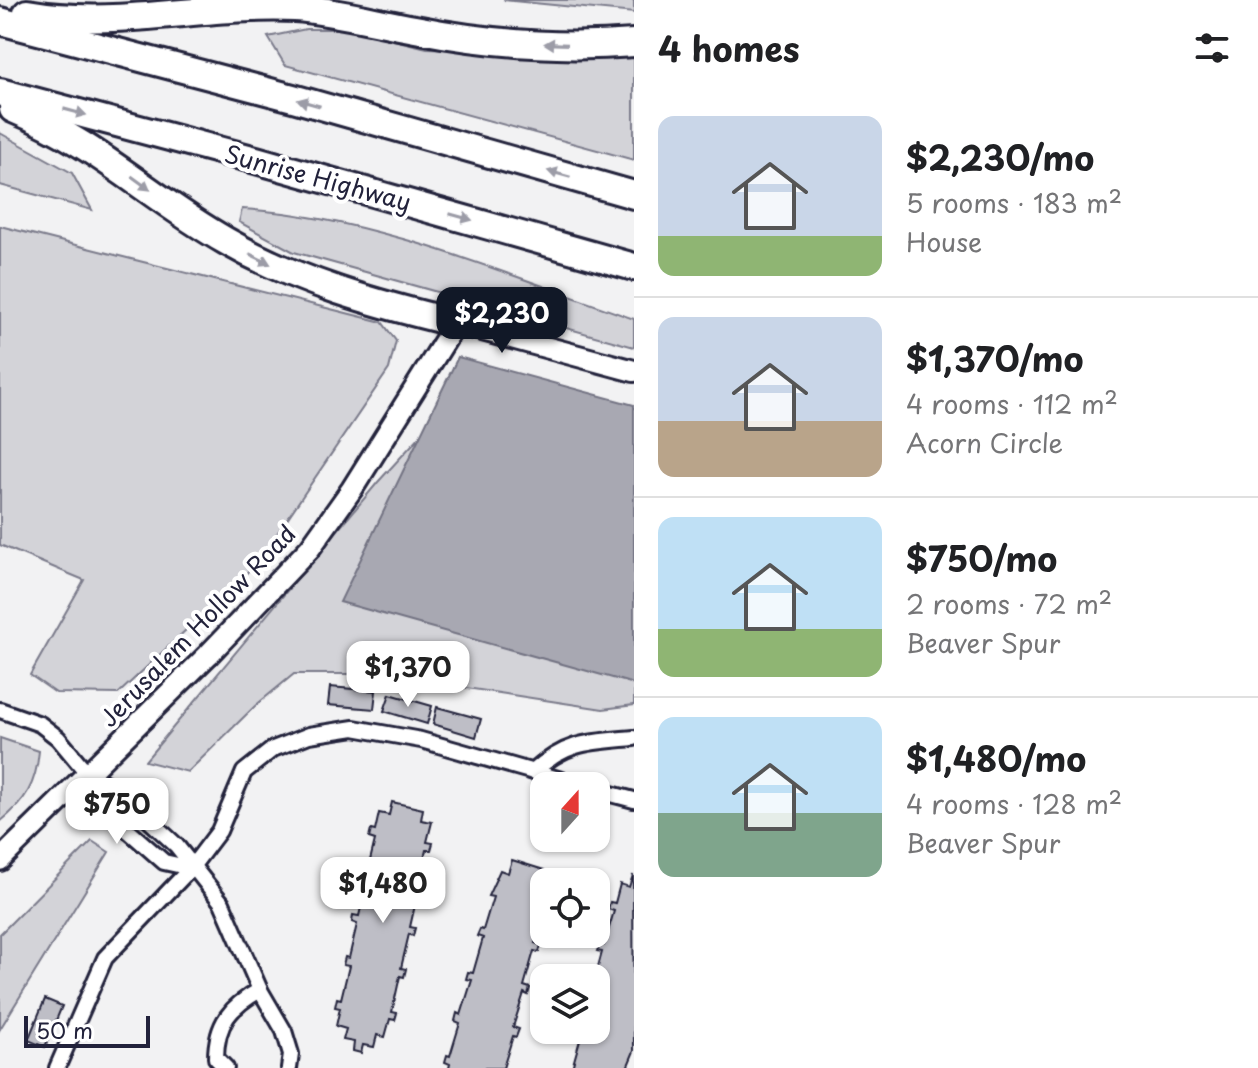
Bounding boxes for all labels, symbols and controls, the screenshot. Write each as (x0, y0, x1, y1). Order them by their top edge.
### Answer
text: 4 homes (658, 22, 800, 74)
icon: filters (1190, 26, 1234, 70)
one-way arrow (543, 38, 568, 51)
one-way arrow (297, 96, 322, 108)
one-way arrow (63, 106, 88, 118)
text: $2,230/mo (906, 131, 1094, 183)
street label: Sunrise Highway (221, 135, 415, 219)
icon: home (722, 148, 818, 244)
one-way arrow (547, 167, 572, 179)
one-way arrow (130, 175, 152, 191)
text: 5 rooms · 183 m² (906, 183, 1122, 222)
one-way arrow (450, 211, 474, 224)
text: House (906, 222, 982, 261)
one-way arrow (249, 252, 272, 266)
pin: $2,230 (437, 287, 567, 355)
text: $2,230 (454, 293, 550, 332)
text: $1,370/mo (906, 332, 1083, 384)
icon: home (722, 349, 818, 445)
text: 4 rooms · 112 m² (906, 384, 1118, 423)
text: Acorn Circle (906, 423, 1063, 462)
street label: Jerusalem Hollow Road (91, 516, 303, 734)
text: $750/mo (906, 532, 1057, 584)
icon: home (722, 549, 818, 645)
text: 2 rooms · 72 m² (906, 584, 1112, 623)
text: Beaver Spur (906, 623, 1060, 662)
pin: $1,370 (343, 641, 473, 709)
text: $1,370 (365, 647, 451, 686)
text: $1,480/mo (906, 732, 1086, 784)
icon: home (722, 749, 818, 845)
north arrow (530, 772, 610, 852)
map controls (530, 772, 610, 1044)
pin: $750 (70, 778, 164, 846)
text: $750 (84, 784, 150, 823)
text: 4 rooms · 128 m² (906, 784, 1122, 823)
text: Beaver Spur (906, 823, 1060, 862)
pin: $1,480 (318, 857, 448, 925)
text: $1,480 (338, 863, 428, 902)
button: locate (530, 868, 610, 948)
button: layers (530, 964, 610, 1044)
scale bar (24, 1012, 150, 1048)
text: 50 m (36, 1013, 93, 1046)

